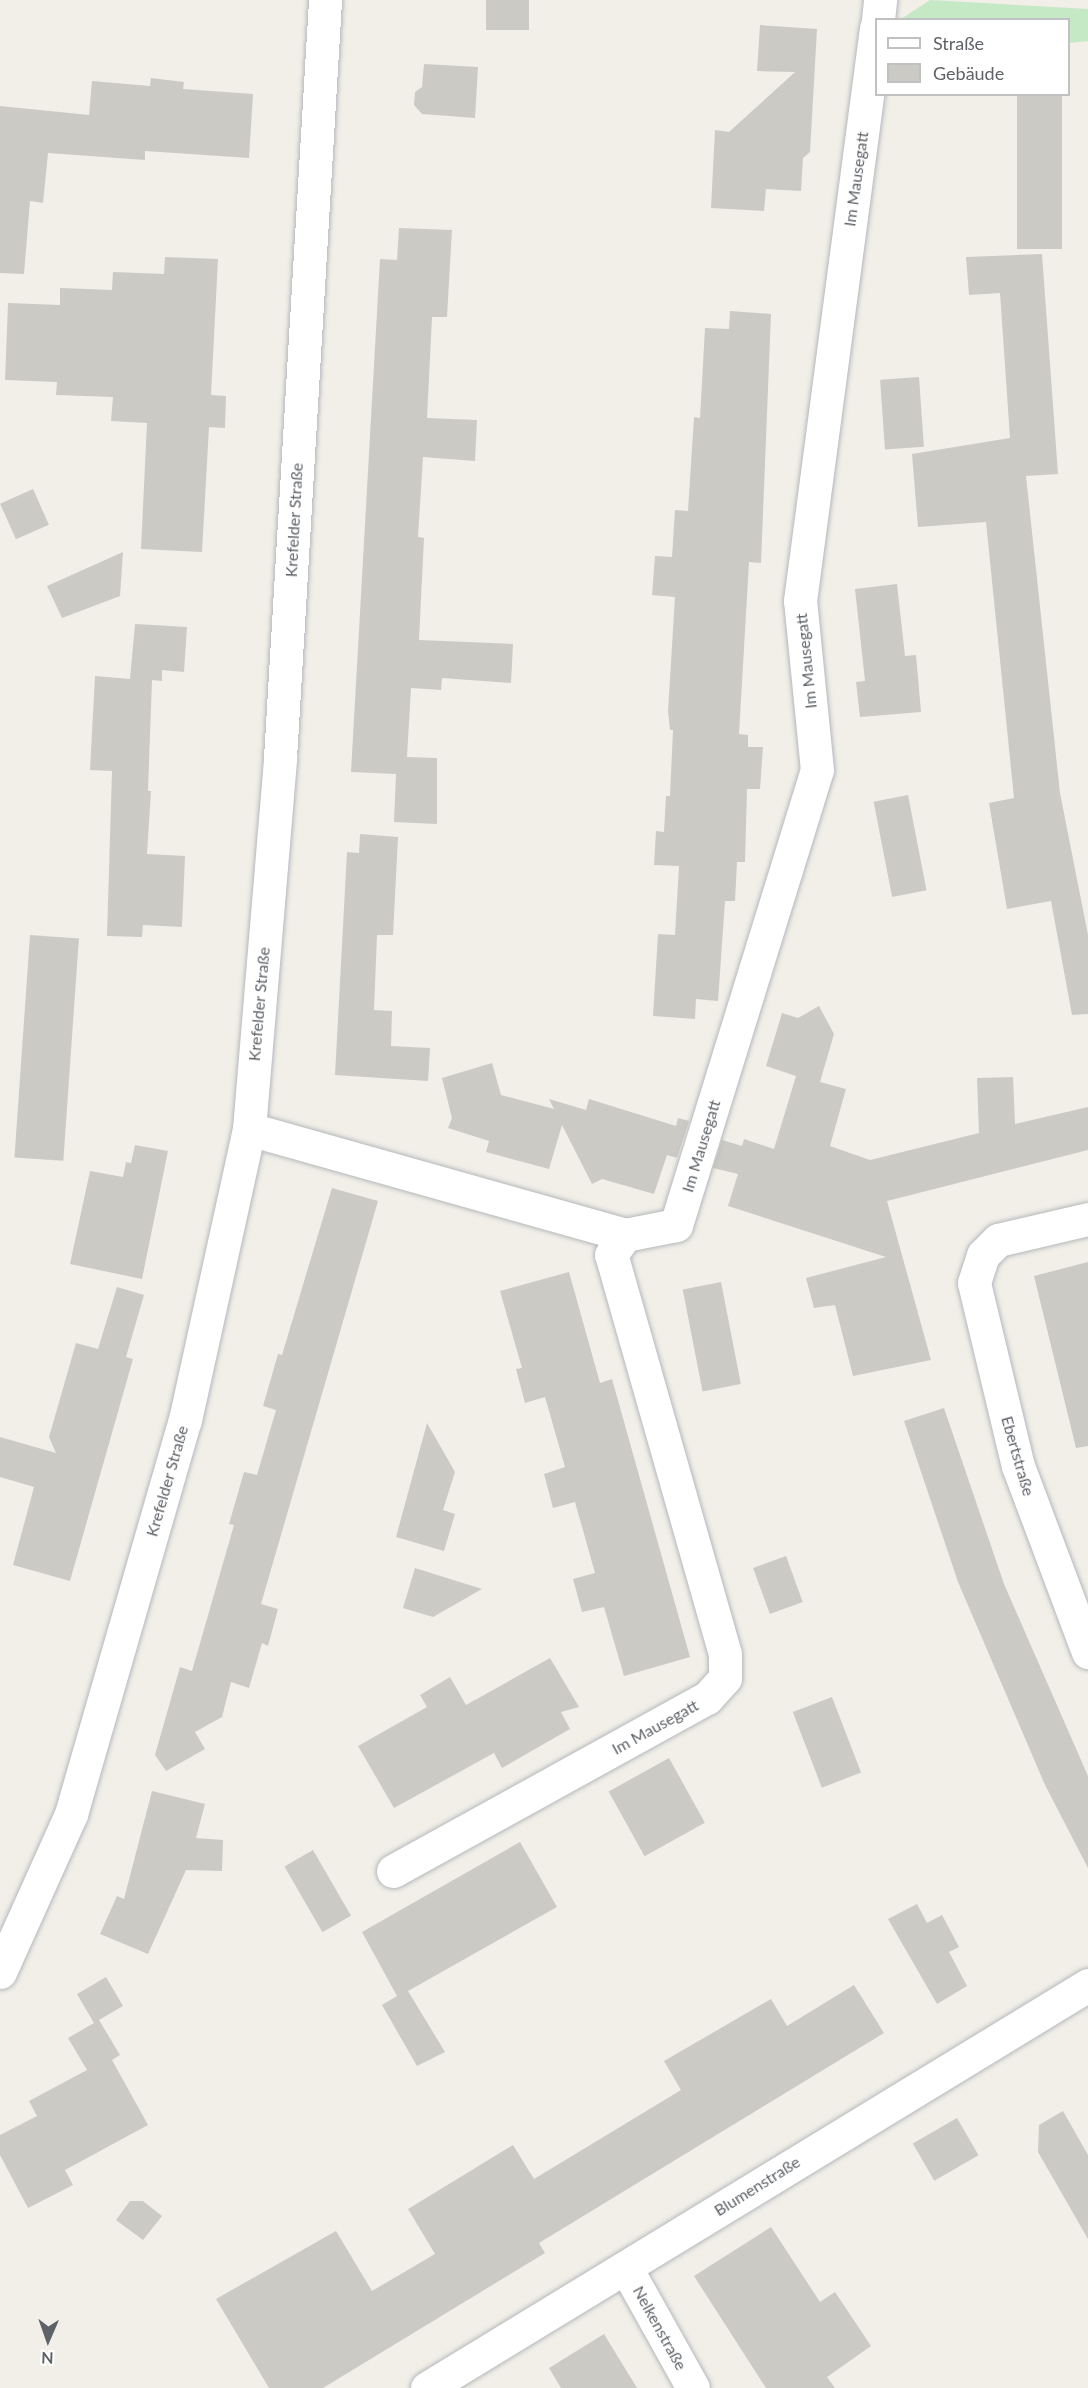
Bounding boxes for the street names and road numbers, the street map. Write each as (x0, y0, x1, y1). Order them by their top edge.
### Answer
street label: Im Mausegatt (840, 130, 872, 228)
street label: Krefelder Straße (281, 462, 307, 578)
street label: Im Mausegatt (791, 612, 821, 710)
street label: Krefelder Straße (244, 946, 274, 1062)
street label: Im Mausegatt (678, 1097, 724, 1195)
street label: Ebertstraße (997, 1414, 1039, 1498)
street label: Krefelder Straße (142, 1423, 192, 1539)
street label: Im Mausegatt (609, 1695, 701, 1759)
street label: Blumenstraße (711, 2152, 803, 2220)
street label: Nelkenstraße (629, 2283, 691, 2373)

